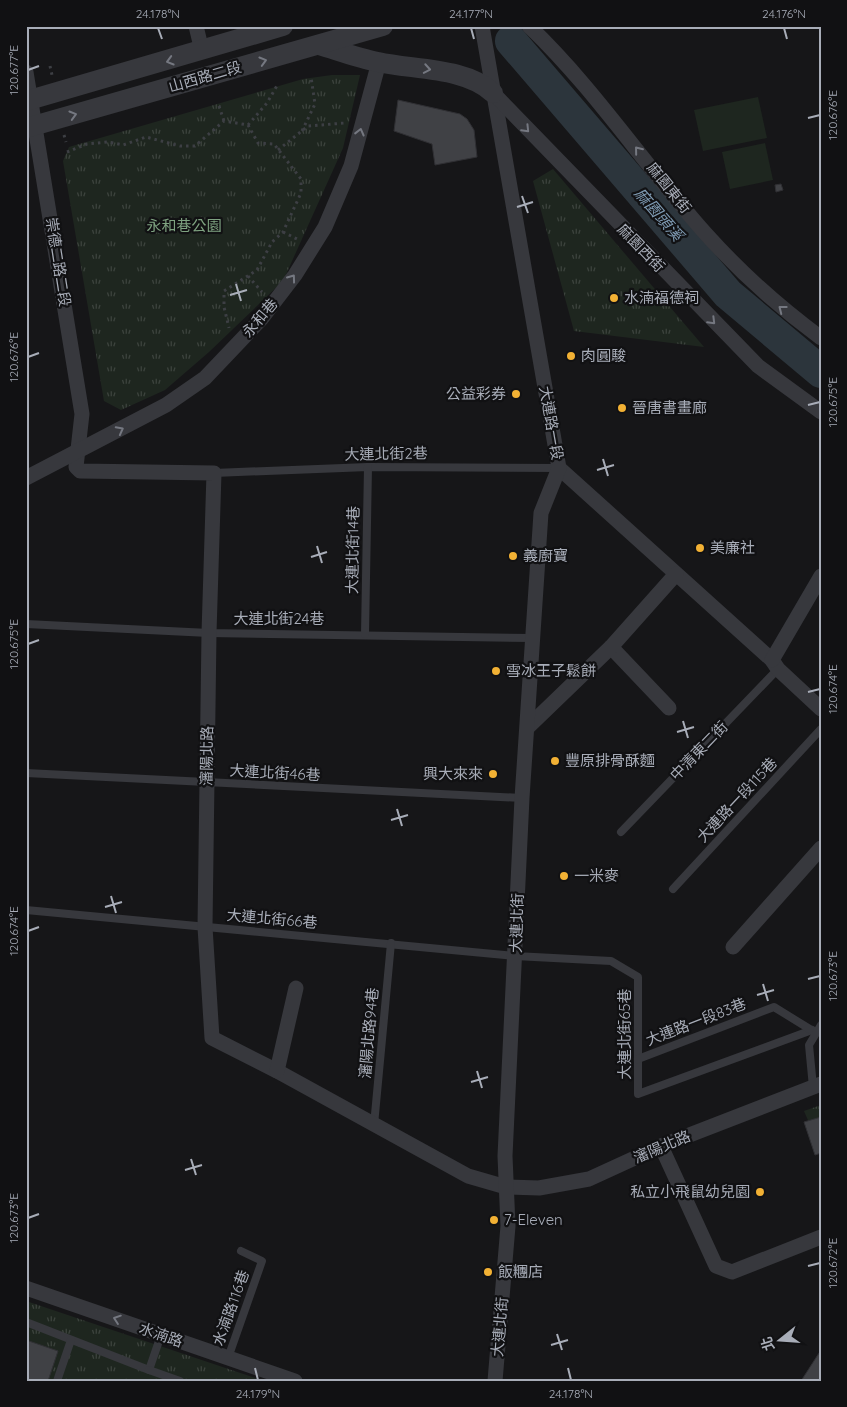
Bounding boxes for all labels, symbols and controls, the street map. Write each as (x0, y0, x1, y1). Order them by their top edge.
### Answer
text: 24.178°N (136, 6, 180, 21)
text: 24.177°N (449, 6, 493, 21)
text: 24.176°N (762, 6, 806, 21)
text: 120.677°E (6, 45, 21, 95)
one-way arrow (166, 55, 174, 65)
one-way arrow (258, 56, 267, 66)
street label: 山西路二段 (166, 57, 244, 96)
one-way arrow (423, 64, 432, 74)
text: 120.676°E (825, 90, 840, 140)
one-way arrow (69, 111, 77, 121)
one-way arrow (520, 123, 529, 132)
one-way arrow (354, 127, 365, 136)
one-way arrow (634, 146, 643, 155)
street label: 麻園東街 (643, 158, 696, 217)
water label: 麻園頭溪 (630, 183, 689, 246)
street label: 崇德二路二段 (42, 216, 75, 308)
park label: 永和巷公園 (146, 216, 222, 235)
street label: 麻園西街 (614, 219, 669, 276)
one-way arrow (286, 274, 295, 284)
place label: 水湳福德祠 (624, 288, 699, 307)
marker: 水湳福德祠 (608, 292, 620, 304)
street label: 永和巷 (238, 294, 281, 341)
one-way arrow (779, 306, 788, 314)
one-way arrow (707, 315, 716, 324)
text: 120.676°E (6, 332, 21, 382)
place label: 肉圓駿 (581, 346, 626, 365)
marker: 肉圓駿 (565, 350, 577, 362)
text: 120.675°E (825, 377, 840, 427)
place label: 公益彩券 (446, 384, 506, 403)
street label: 大連路一段 (536, 384, 567, 462)
marker: 公益彩券 (510, 388, 522, 400)
place label: 晉唐書畫廊 (632, 398, 707, 417)
marker: 晉唐書畫廊 (616, 402, 628, 414)
one-way arrow (115, 427, 124, 437)
street label: 大連北街2巷 (344, 443, 428, 464)
street label: 大連北街14巷 (342, 506, 363, 594)
place label: 美廉社 (710, 538, 755, 557)
marker: 美廉社 (694, 542, 706, 554)
place label: 義廚寶 (523, 546, 568, 565)
marker: 義廚寶 (507, 550, 519, 562)
street label: 大連北街24巷 (234, 609, 325, 628)
text: 120.675°E (6, 619, 21, 669)
place label: 雪冰王子鬆餅 (506, 661, 596, 680)
text: 120.674°E (825, 664, 840, 714)
marker: 雪冰王子鬆餅 (490, 665, 502, 677)
street label: 中清東二街 (666, 717, 732, 784)
street label: 瀋陽北路 (196, 726, 217, 786)
place label: 豐原排骨酥麵 (565, 751, 655, 770)
street label: 大連路一段115巷 (692, 753, 781, 846)
marker: 豐原排骨酥麵 (549, 755, 561, 767)
street label: 大連北街46巷 (229, 761, 321, 784)
place label: 興大來來 (423, 764, 483, 783)
marker: 興大來來 (487, 768, 499, 780)
place label: 一米麥 (574, 866, 619, 885)
marker: 一米麥 (558, 870, 570, 882)
street label: 大連北街 (506, 893, 527, 953)
street label: 大連北街66巷 (226, 905, 318, 932)
text: 120.674°E (6, 906, 21, 956)
text: 120.673°E (825, 951, 840, 1001)
street label: 瀋陽北路94巷 (355, 987, 382, 1079)
street label: 大連北街65巷 (615, 988, 634, 1080)
street label: 大連路一段83巷 (643, 994, 749, 1049)
street label: 瀋陽北路 (630, 1126, 693, 1167)
place label: 私立小飛鼠幼兒園 (630, 1182, 750, 1201)
marker: 私立小飛鼠幼兒園 (754, 1186, 766, 1198)
text: 120.673°E (6, 1193, 21, 1243)
place label: 7-Eleven (504, 1210, 563, 1229)
marker: 7-Eleven (488, 1214, 500, 1226)
text: 120.672°E (825, 1238, 840, 1288)
place label: 飯糰店 (498, 1262, 543, 1281)
marker: 飯糰店 (482, 1266, 494, 1278)
street label: 水湳路116巷 (208, 1267, 253, 1348)
street label: 大連北街 (487, 1296, 512, 1358)
north arrow (754, 1314, 804, 1364)
one-way arrow (113, 1315, 122, 1325)
street label: 水湳路 (137, 1318, 186, 1351)
text: 北 (757, 1334, 778, 1353)
text: 24.179°N (236, 1386, 280, 1401)
text: 24.178°N (549, 1386, 593, 1401)

